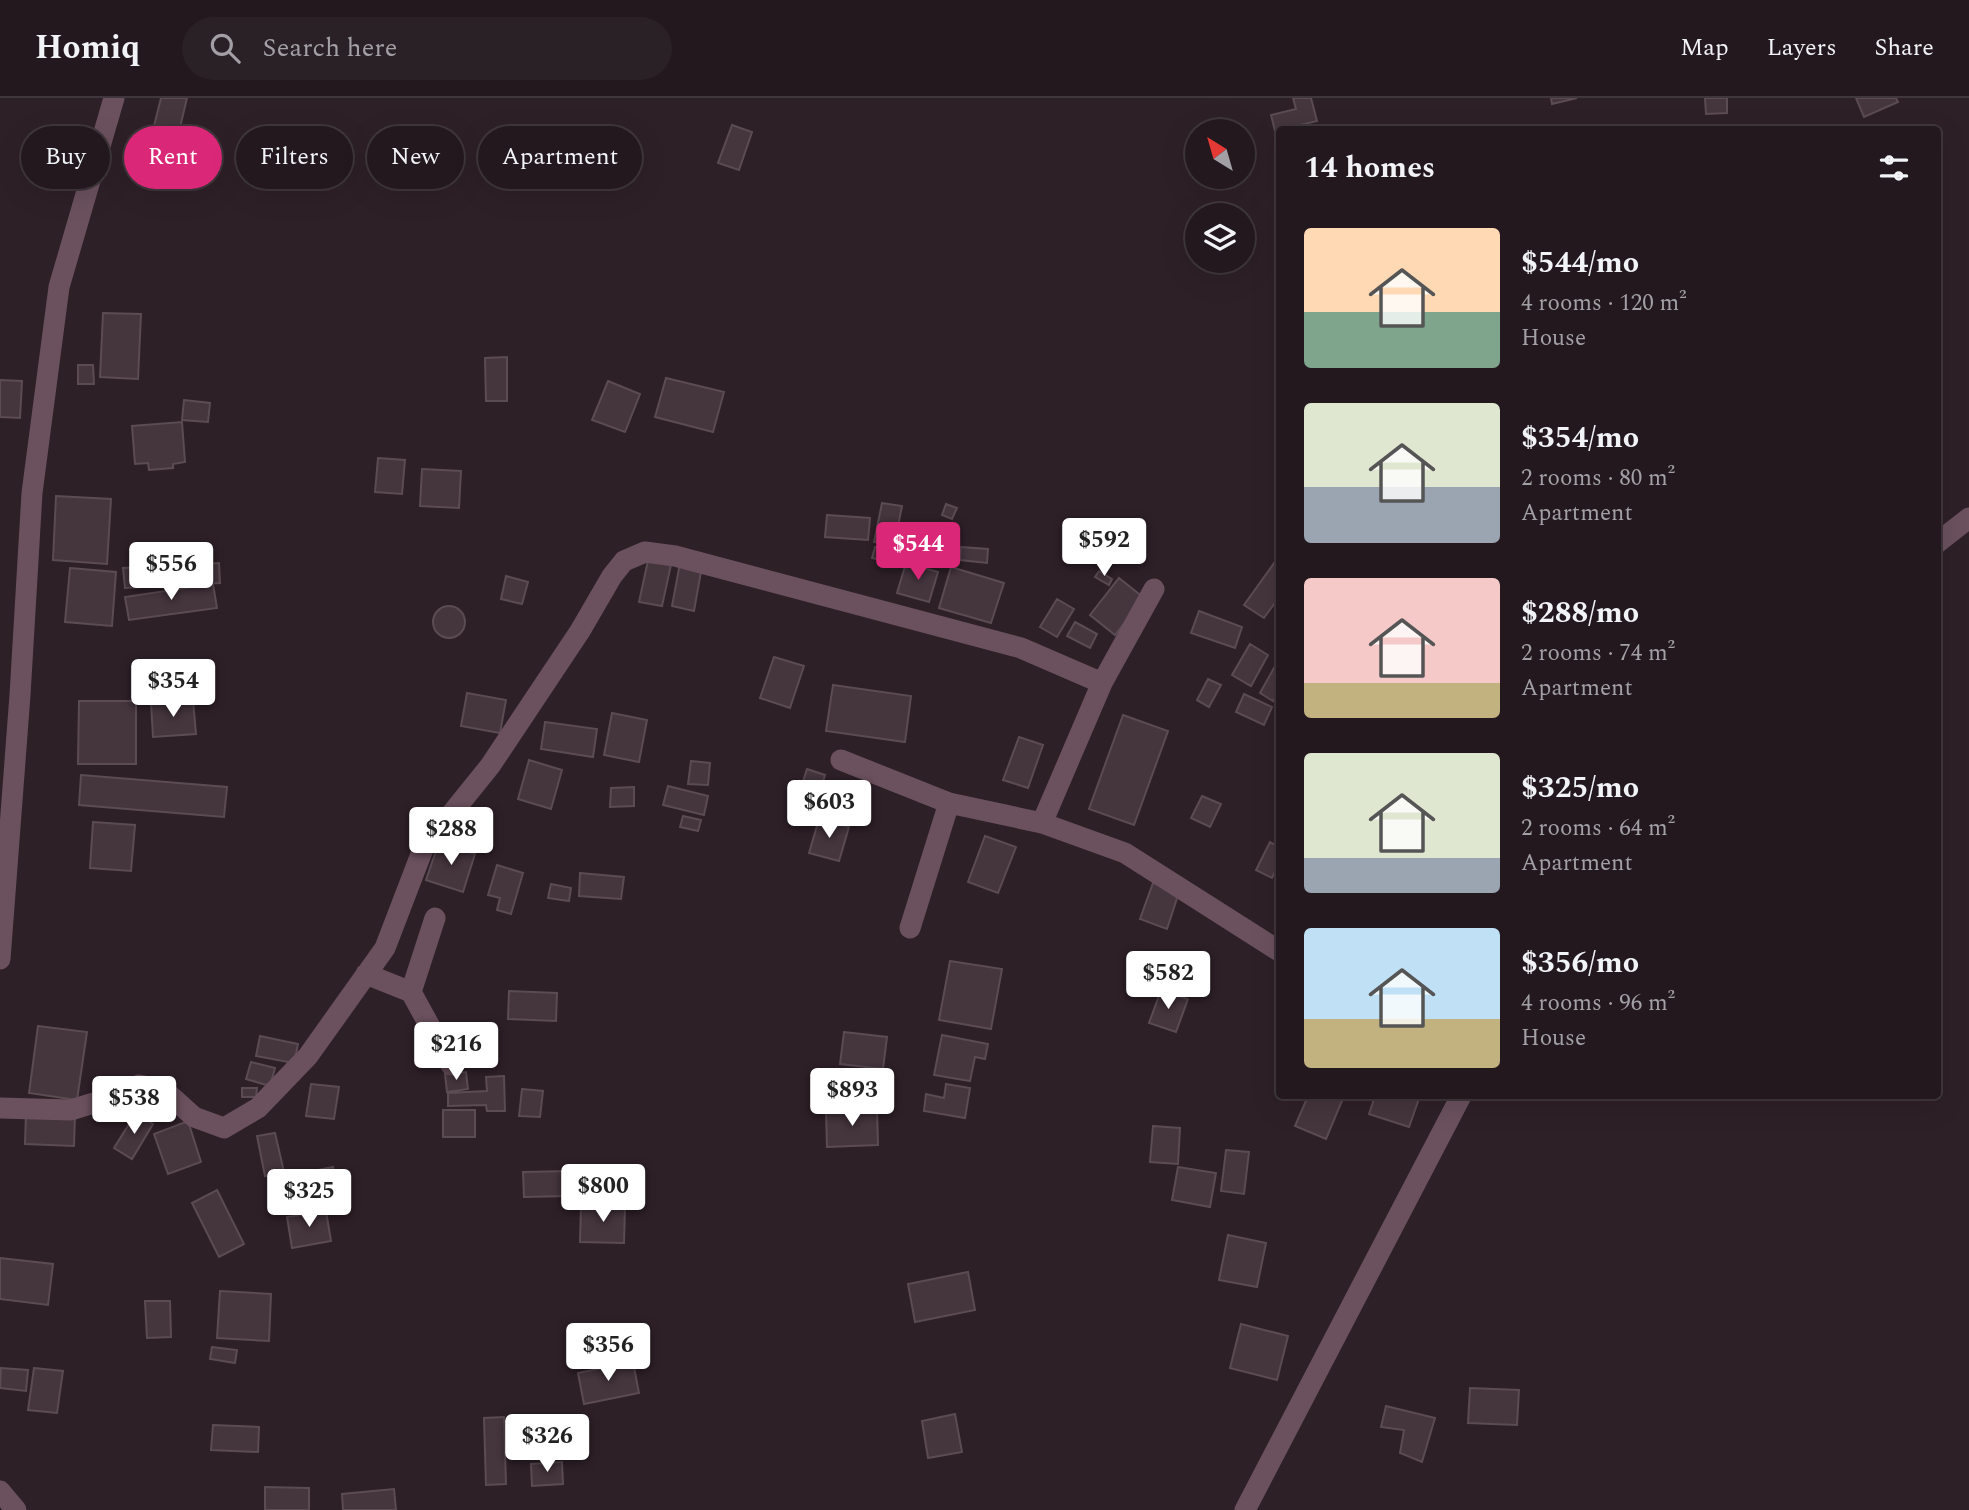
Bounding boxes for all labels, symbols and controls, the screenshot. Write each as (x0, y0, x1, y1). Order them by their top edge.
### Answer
search box (182, 17, 672, 80)
text: Homiq (35, 23, 140, 73)
text: Search here (262, 28, 397, 68)
icon: search (206, 29, 244, 67)
text: Map (1680, 30, 1729, 66)
text: Layers (1767, 30, 1837, 66)
text: Share (1875, 30, 1934, 66)
north arrow (1185, 119, 1255, 189)
map controls (1185, 119, 1255, 273)
chip: Buy (21, 126, 110, 189)
chip: Rent (124, 126, 222, 189)
chip: Filters (236, 126, 353, 189)
chip: New (367, 126, 464, 189)
chip: Apartment (478, 126, 642, 189)
text: 14 homes (1304, 145, 1435, 191)
icon: filters (1875, 149, 1913, 187)
button: layers (1185, 203, 1255, 273)
text: $544/mo (1521, 240, 1639, 286)
icon: home (1360, 256, 1444, 340)
text: 4 rooms · 120 m² (1521, 286, 1687, 321)
text: House (1521, 321, 1586, 356)
text: $354/mo (1521, 415, 1639, 461)
icon: home (1360, 431, 1444, 515)
text: 2 rooms · 80 m² (1521, 461, 1675, 496)
text: Apartment (1521, 496, 1633, 531)
pin: $592 (1063, 518, 1145, 578)
pin: $544 (877, 522, 959, 582)
text: $592 (1078, 523, 1130, 558)
text: $544 (892, 527, 944, 562)
pin: $556 (130, 542, 212, 602)
text: $556 (145, 547, 197, 582)
text: $288/mo (1521, 590, 1639, 636)
icon: home (1360, 606, 1444, 690)
text: 2 rooms · 74 m² (1521, 636, 1675, 671)
pin: $354 (132, 660, 214, 719)
text: $354 (147, 664, 199, 699)
text: Apartment (1521, 671, 1633, 706)
text: $325/mo (1521, 765, 1639, 811)
pin: $603 (788, 780, 870, 840)
icon: home (1360, 781, 1444, 865)
text: $603 (803, 785, 855, 820)
pin: $288 (410, 808, 492, 867)
text: 2 rooms · 64 m² (1521, 811, 1675, 846)
text: $288 (425, 812, 477, 847)
text: Apartment (1521, 846, 1633, 881)
text: $356/mo (1521, 940, 1639, 986)
pin: $582 (1127, 951, 1209, 1011)
text: $582 (1142, 956, 1194, 991)
icon: home (1360, 956, 1444, 1040)
text: 4 rooms · 96 m² (1521, 986, 1675, 1021)
text: House (1521, 1021, 1586, 1056)
pin: $216 (415, 1023, 497, 1082)
text: $216 (430, 1027, 482, 1062)
pin: $893 (811, 1068, 893, 1128)
text: $893 (826, 1073, 878, 1108)
pin: $538 (93, 1076, 175, 1136)
text: $538 (108, 1081, 160, 1116)
pin: $800 (562, 1164, 644, 1224)
text: $800 (577, 1169, 629, 1204)
pin: $325 (268, 1170, 350, 1229)
text: $325 (283, 1174, 335, 1209)
pin: $356 (567, 1324, 649, 1383)
text: $356 (582, 1328, 634, 1363)
pin: $326 (506, 1414, 588, 1474)
text: $326 (521, 1419, 573, 1454)

